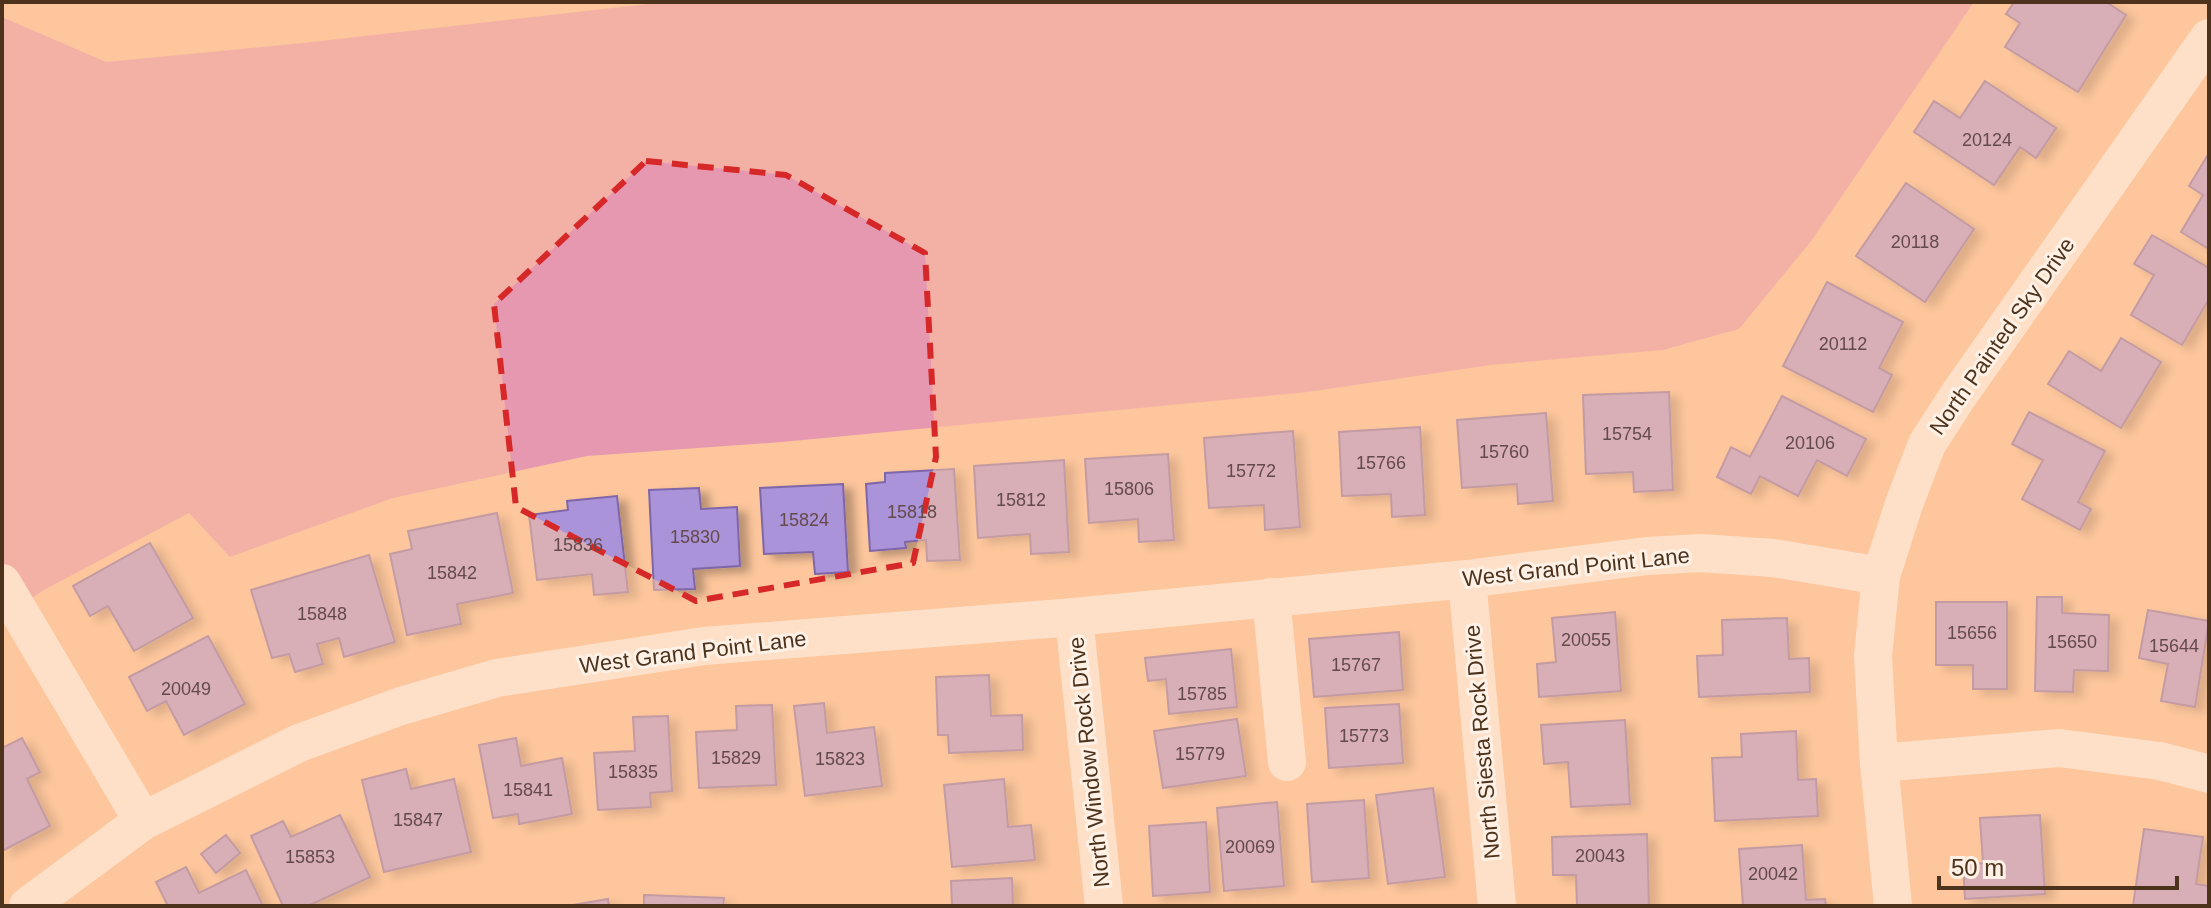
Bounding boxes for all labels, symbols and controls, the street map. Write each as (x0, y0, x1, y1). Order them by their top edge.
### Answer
house number: 20124 (1962, 130, 2012, 150)
house number: 20118 (1891, 232, 1939, 252)
street label: North Painted Sky Drive (1924, 233, 2080, 439)
house number: 20112 (1819, 334, 1867, 354)
house number: 15754 (1602, 424, 1652, 444)
house number: 20106 (1785, 433, 1835, 453)
house number: 15760 (1479, 442, 1529, 462)
house number: 15766 (1356, 453, 1406, 473)
house number: 15772 (1226, 461, 1276, 481)
house number: 15806 (1104, 479, 1154, 499)
house number: 15812 (996, 490, 1046, 510)
house number: 15818 (887, 502, 937, 522)
house number: 15824 (779, 510, 829, 530)
house number: 15830 (670, 527, 720, 547)
house number: 15836 (553, 535, 603, 555)
street label: West Grand Point Lane (1461, 543, 1691, 591)
house number: 15842 (427, 563, 477, 583)
house number: 15848 (297, 604, 347, 624)
house number: 15656 (1947, 623, 1997, 643)
street label: North Siesta Rock Drive (1459, 624, 1505, 860)
street label: West Grand Point Lane (578, 626, 808, 678)
house number: 20055 (1561, 630, 1611, 650)
house number: 15650 (2047, 632, 2097, 652)
street label: North Window Rock Drive (1063, 635, 1115, 889)
house number: 15644 (2149, 636, 2199, 656)
house number: 15767 (1331, 655, 1381, 675)
house number: 20049 (161, 679, 211, 699)
house number: 15785 (1177, 684, 1227, 704)
house number: 15773 (1339, 726, 1389, 746)
house number: 15779 (1175, 744, 1225, 764)
house number: 15829 (711, 748, 761, 768)
house number: 15823 (815, 749, 865, 769)
house number: 15835 (608, 762, 658, 782)
house number: 15841 (503, 780, 553, 800)
house number: 15847 (393, 810, 443, 830)
house number: 20069 (1225, 837, 1275, 857)
scale bar (1939, 840, 2177, 890)
house number: 20043 (1575, 846, 1625, 866)
house number: 15853 (285, 847, 335, 867)
text: 50 m (1951, 854, 2004, 881)
house number: 20042 (1748, 864, 1798, 884)

